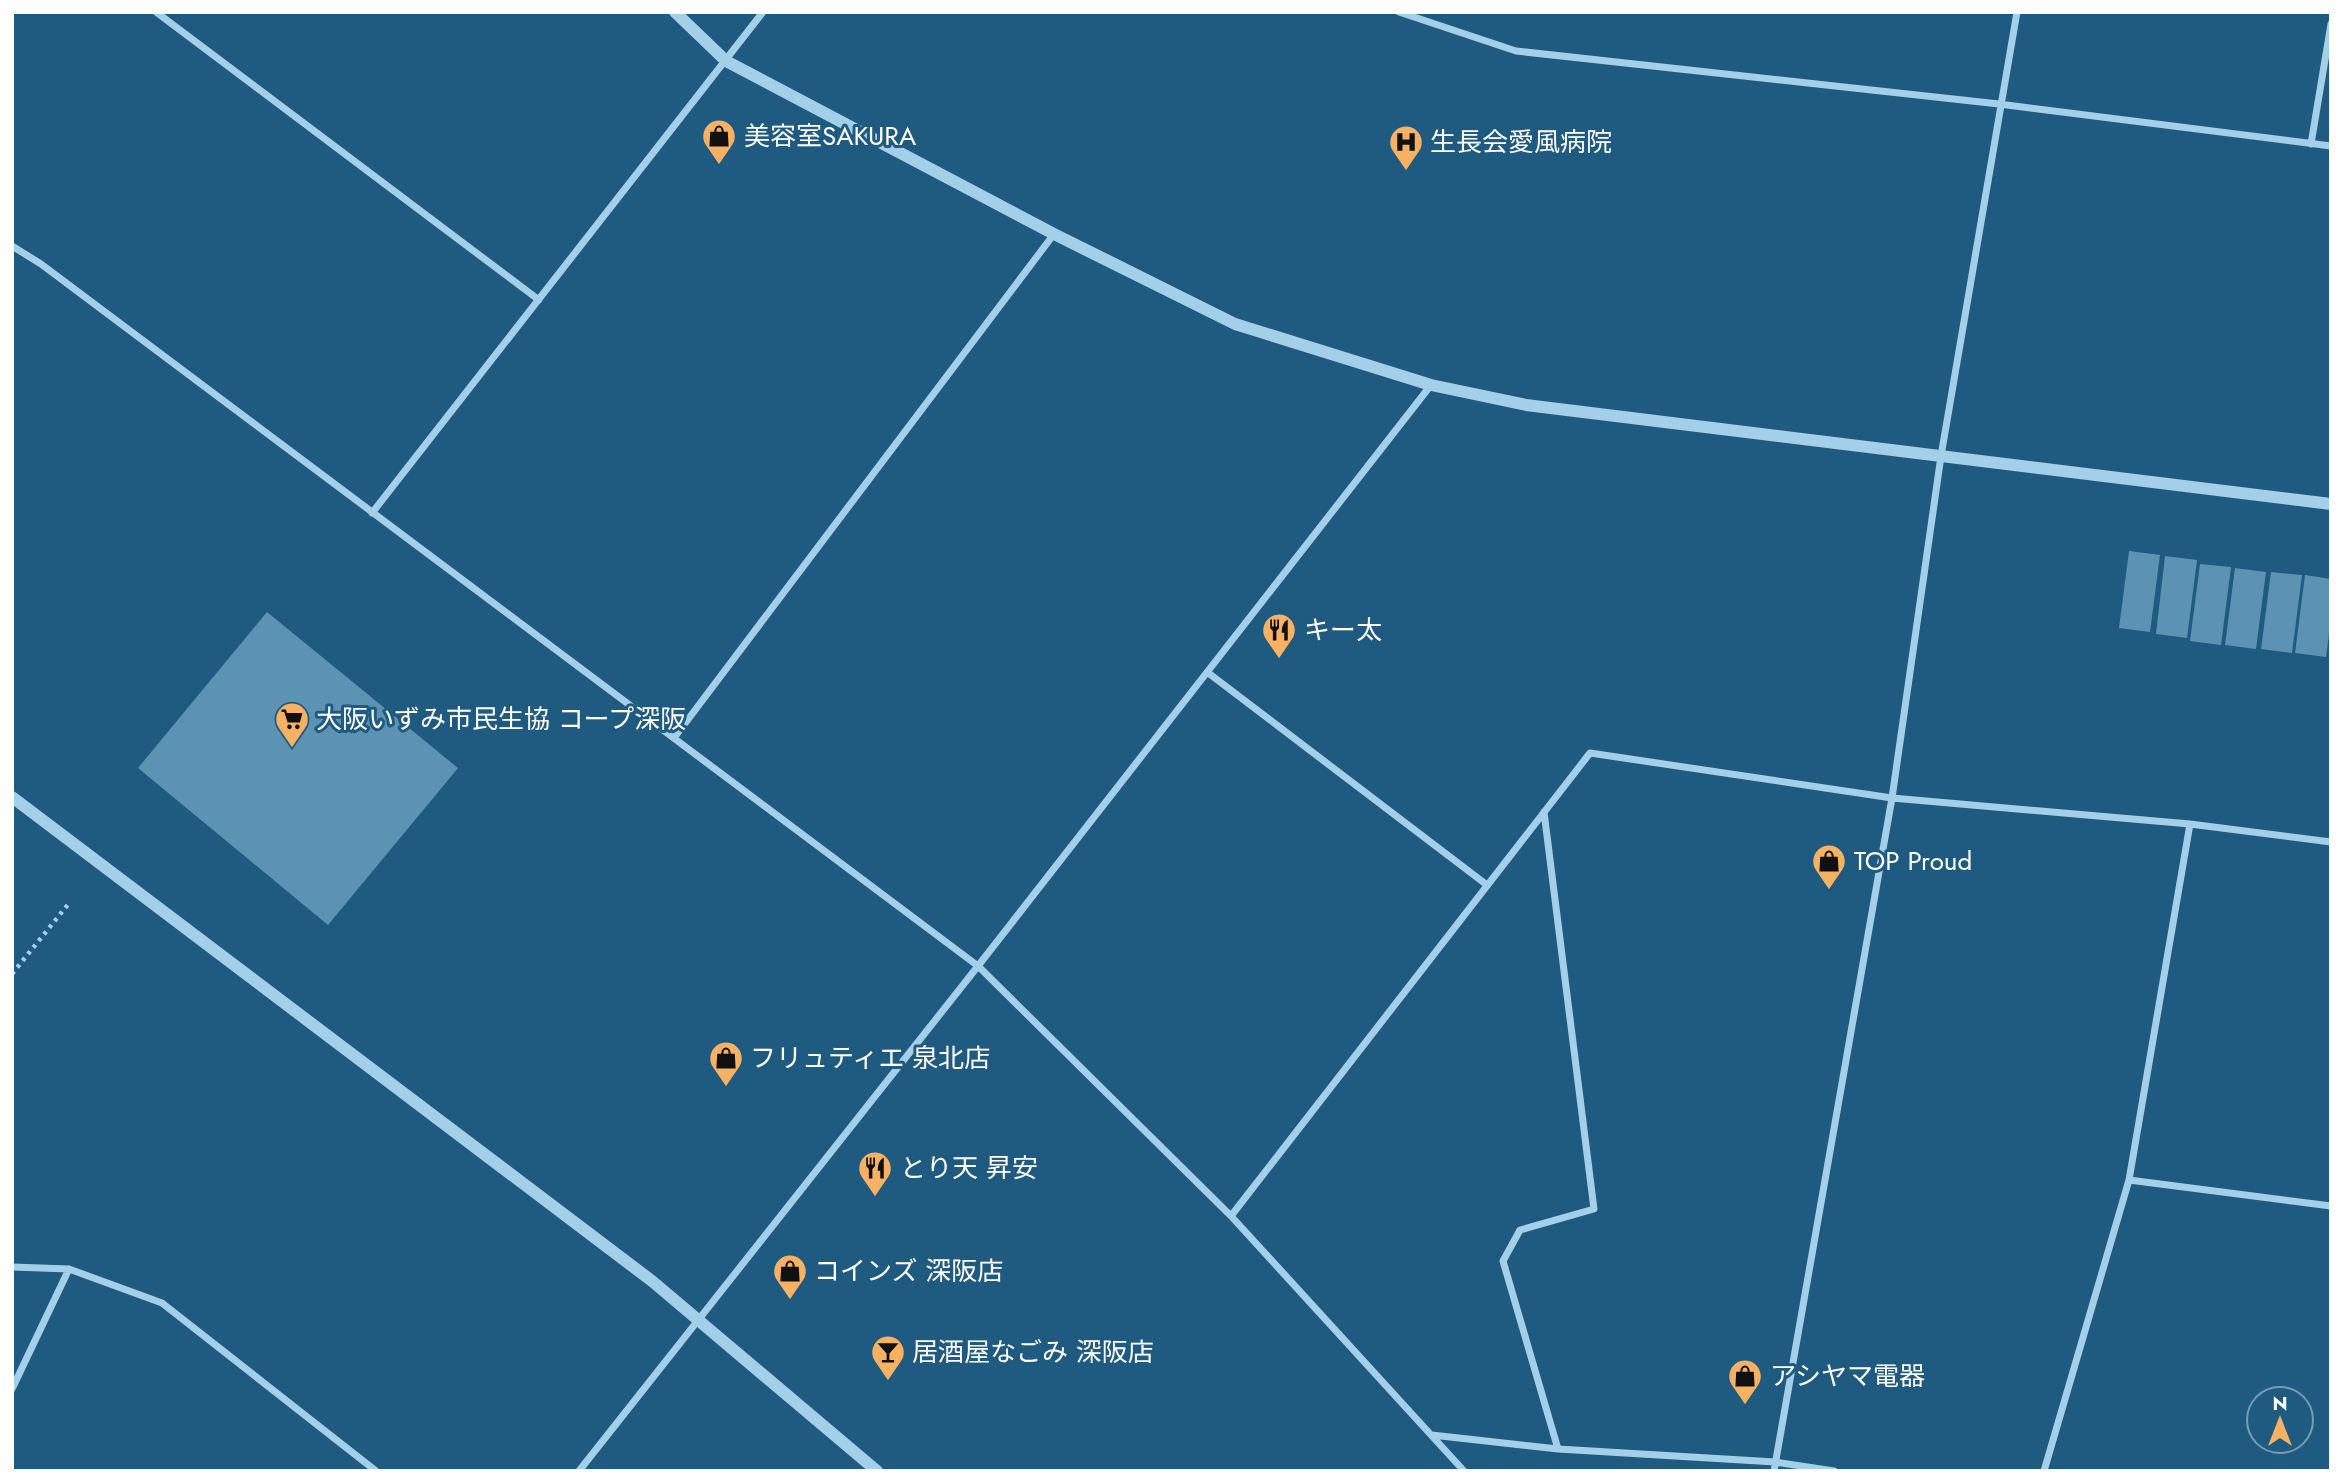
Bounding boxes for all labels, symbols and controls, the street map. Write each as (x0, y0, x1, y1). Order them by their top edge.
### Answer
shop icon: 美容室SAKURA (700, 117, 738, 166)
place label: 美容室SAKURA (744, 117, 917, 155)
hospital icon: 生長会愛風病院 (1387, 123, 1425, 172)
place label: 生長会愛風病院 (1430, 123, 1612, 161)
restaurant icon: キー太 (1260, 611, 1298, 660)
place label: キー太 (1304, 611, 1382, 649)
supermarket icon: 大阪いずみ市民生協 コープ深阪 (273, 700, 311, 749)
place label: 大阪いずみ市民生協 コープ深阪 (316, 700, 686, 738)
shop icon: TOP Proud (1810, 842, 1848, 891)
place label: TOP Proud (1854, 842, 1972, 880)
shop icon: フリュティエ 泉北店 (707, 1039, 745, 1088)
place label: フリュティエ 泉北店 (750, 1039, 990, 1077)
restaurant icon: とり天 昇安 (856, 1149, 894, 1198)
place label: とり天 昇安 (900, 1149, 1038, 1187)
shop icon: コインズ 深阪店 (771, 1252, 809, 1301)
place label: コインズ 深阪店 (814, 1252, 1003, 1290)
bar icon: 居酒屋なごみ 深阪店 (869, 1333, 907, 1382)
place label: 居酒屋なごみ 深阪店 (912, 1333, 1154, 1371)
shop icon: アシヤマ電器 (1726, 1357, 1764, 1406)
place label: アシヤマ電器 (1770, 1357, 1925, 1395)
north arrow (2245, 1385, 2315, 1455)
text: N (2272, 1390, 2288, 1417)

